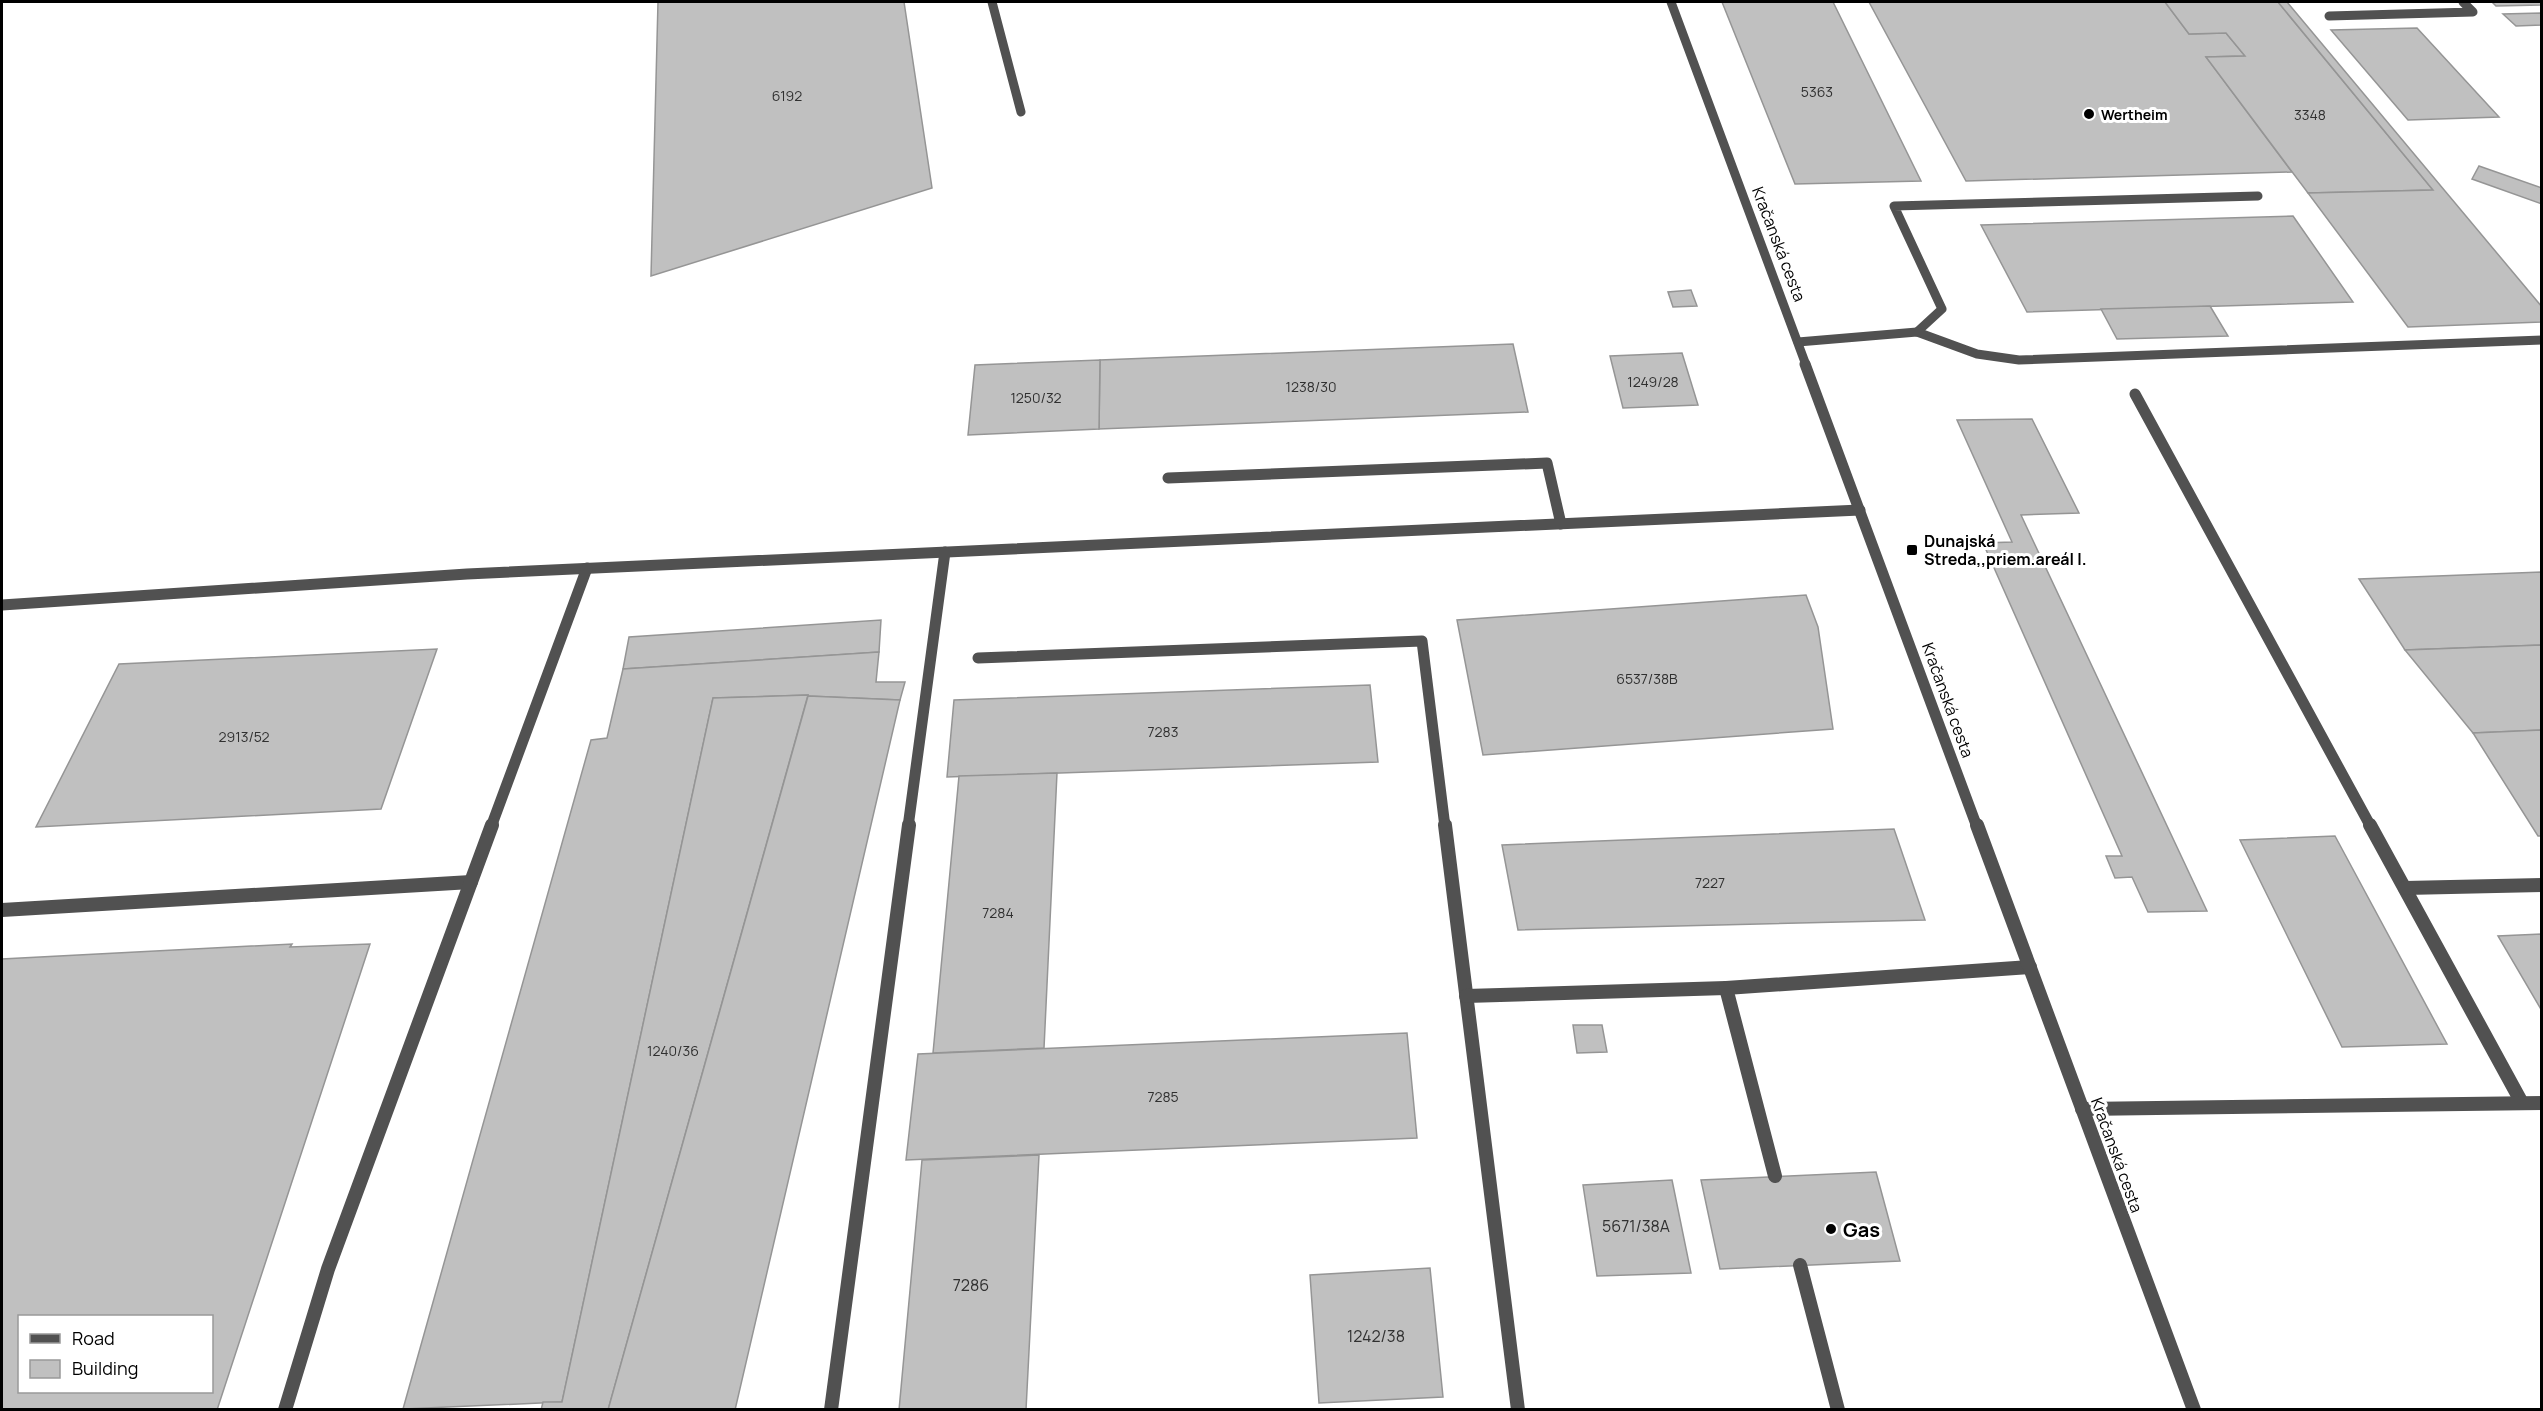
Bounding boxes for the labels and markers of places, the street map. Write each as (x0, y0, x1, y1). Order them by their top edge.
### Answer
place label: Wertheim (2101, 105, 2168, 124)
marker: Wertheim (2082, 107, 2096, 121)
place label: Dunajská Streda,,priem.areál I. (1924, 530, 2087, 570)
marker: Dunajská Streda,,priem.areál I. (1905, 543, 1919, 557)
place label: Gas (1843, 1216, 1880, 1243)
marker: Gas (1824, 1222, 1838, 1236)

